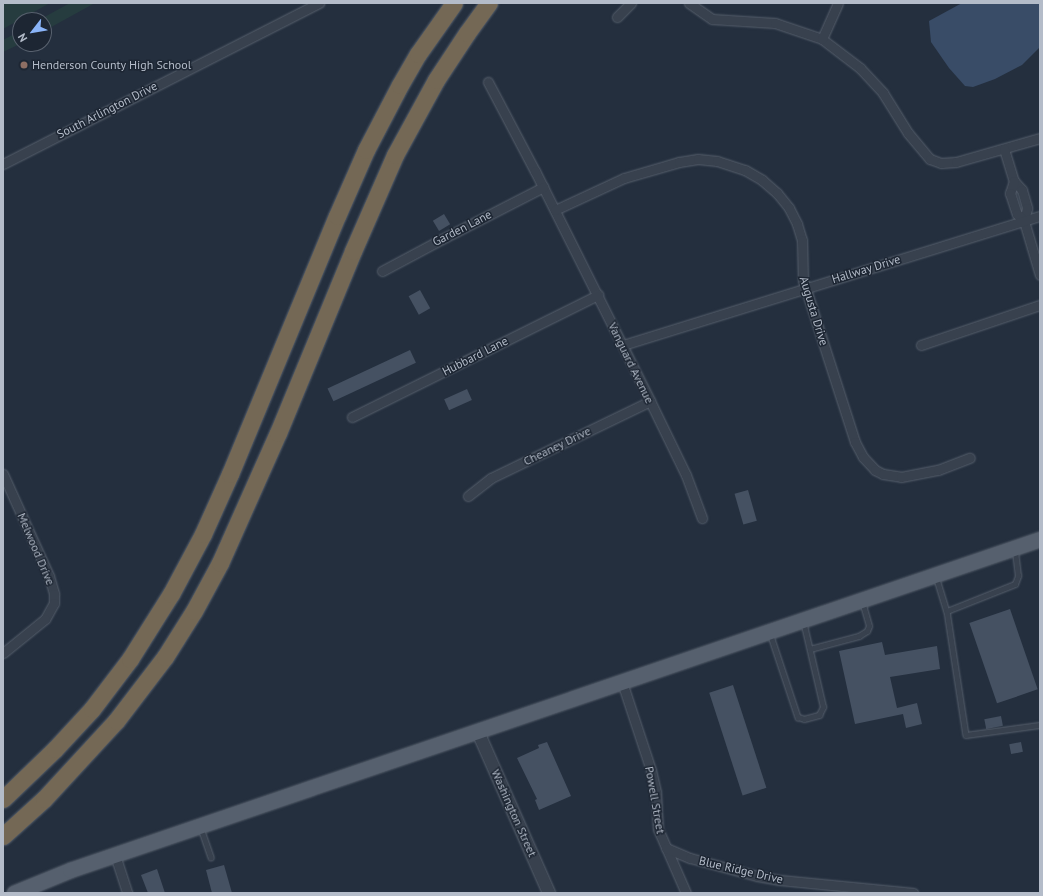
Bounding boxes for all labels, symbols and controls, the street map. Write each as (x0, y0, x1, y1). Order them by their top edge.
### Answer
north arrow (12, 12, 52, 52)
text: N (15, 31, 30, 44)
place label: Henderson County High School (32, 58, 192, 72)
marker: Henderson County High School (19, 60, 29, 70)
street label: South Arlington Drive (54, 78, 160, 142)
street label: Garden Lane (430, 207, 494, 249)
street label: Hallway Drive (830, 252, 902, 286)
street label: Augusta Drive (797, 275, 831, 347)
street label: Vanguard Avenue (605, 320, 657, 406)
street label: Hubbard Lane (440, 333, 510, 379)
street label: Cheaney Drive (521, 423, 593, 469)
street label: Melwood Drive (14, 511, 58, 587)
street label: Powell Street (642, 765, 668, 835)
street label: Washington Street (488, 767, 540, 859)
street label: Blue Ridge Drive (698, 853, 784, 887)

